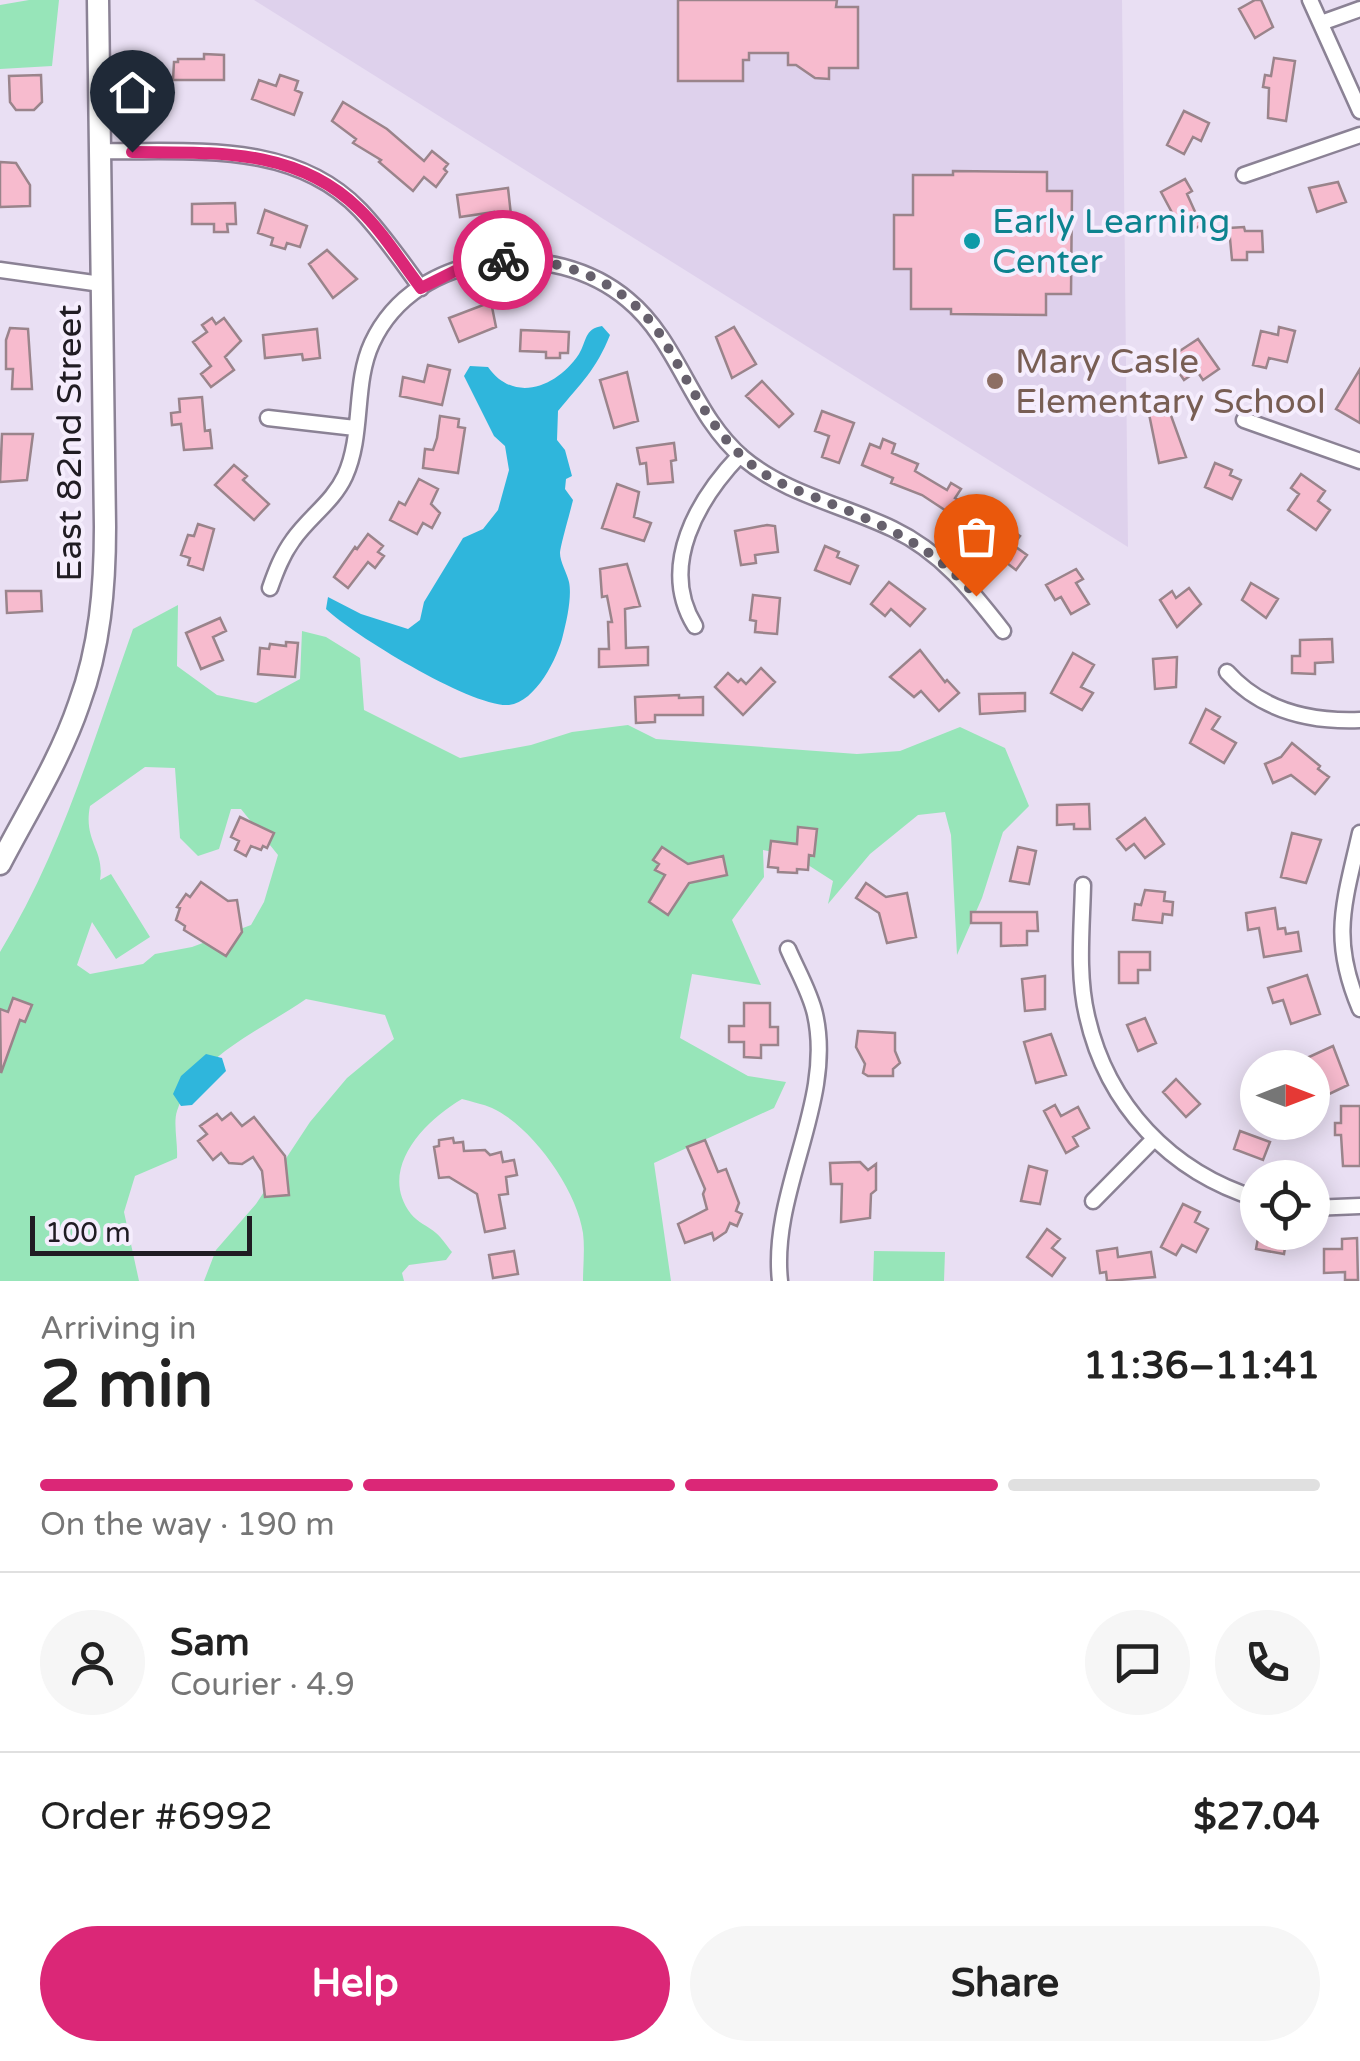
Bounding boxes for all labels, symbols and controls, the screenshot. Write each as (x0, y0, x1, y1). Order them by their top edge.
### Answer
pin (90, 50, 175, 153)
icon: home (105, 65, 160, 120)
place label: Early Learning Center (992, 201, 1230, 283)
courier (453, 210, 553, 310)
marker: Early Learning Center (961, 230, 983, 252)
icon: bike (476, 233, 531, 288)
street label: East 82nd Street (49, 304, 91, 582)
place label: Mary Casle Elementary School (1015, 341, 1326, 423)
marker: Mary Casle Elementary School (984, 370, 1006, 392)
pin (934, 494, 1019, 597)
icon: bag (949, 509, 1004, 564)
north arrow (1240, 1050, 1330, 1140)
map controls (1240, 1050, 1330, 1250)
button: locate (1240, 1160, 1330, 1250)
scale bar (30, 1211, 252, 1256)
text: 100 m (45, 1216, 131, 1250)
text: Arriving in (40, 1310, 197, 1348)
text: 11:36–11:41 (1083, 1343, 1320, 1389)
text: 2 min (40, 1346, 213, 1425)
text: On the way · 190 m (40, 1506, 335, 1544)
button: person (40, 1610, 145, 1715)
button: chat (1085, 1610, 1190, 1715)
button: phone (1215, 1610, 1320, 1715)
text: Sam (170, 1620, 250, 1666)
text: Courier · 4.9 (170, 1666, 355, 1704)
text: Order #6992 (40, 1794, 273, 1840)
text: $27.04 (1193, 1794, 1320, 1840)
button: Help (40, 1926, 670, 2041)
button: Share (690, 1926, 1320, 2041)

